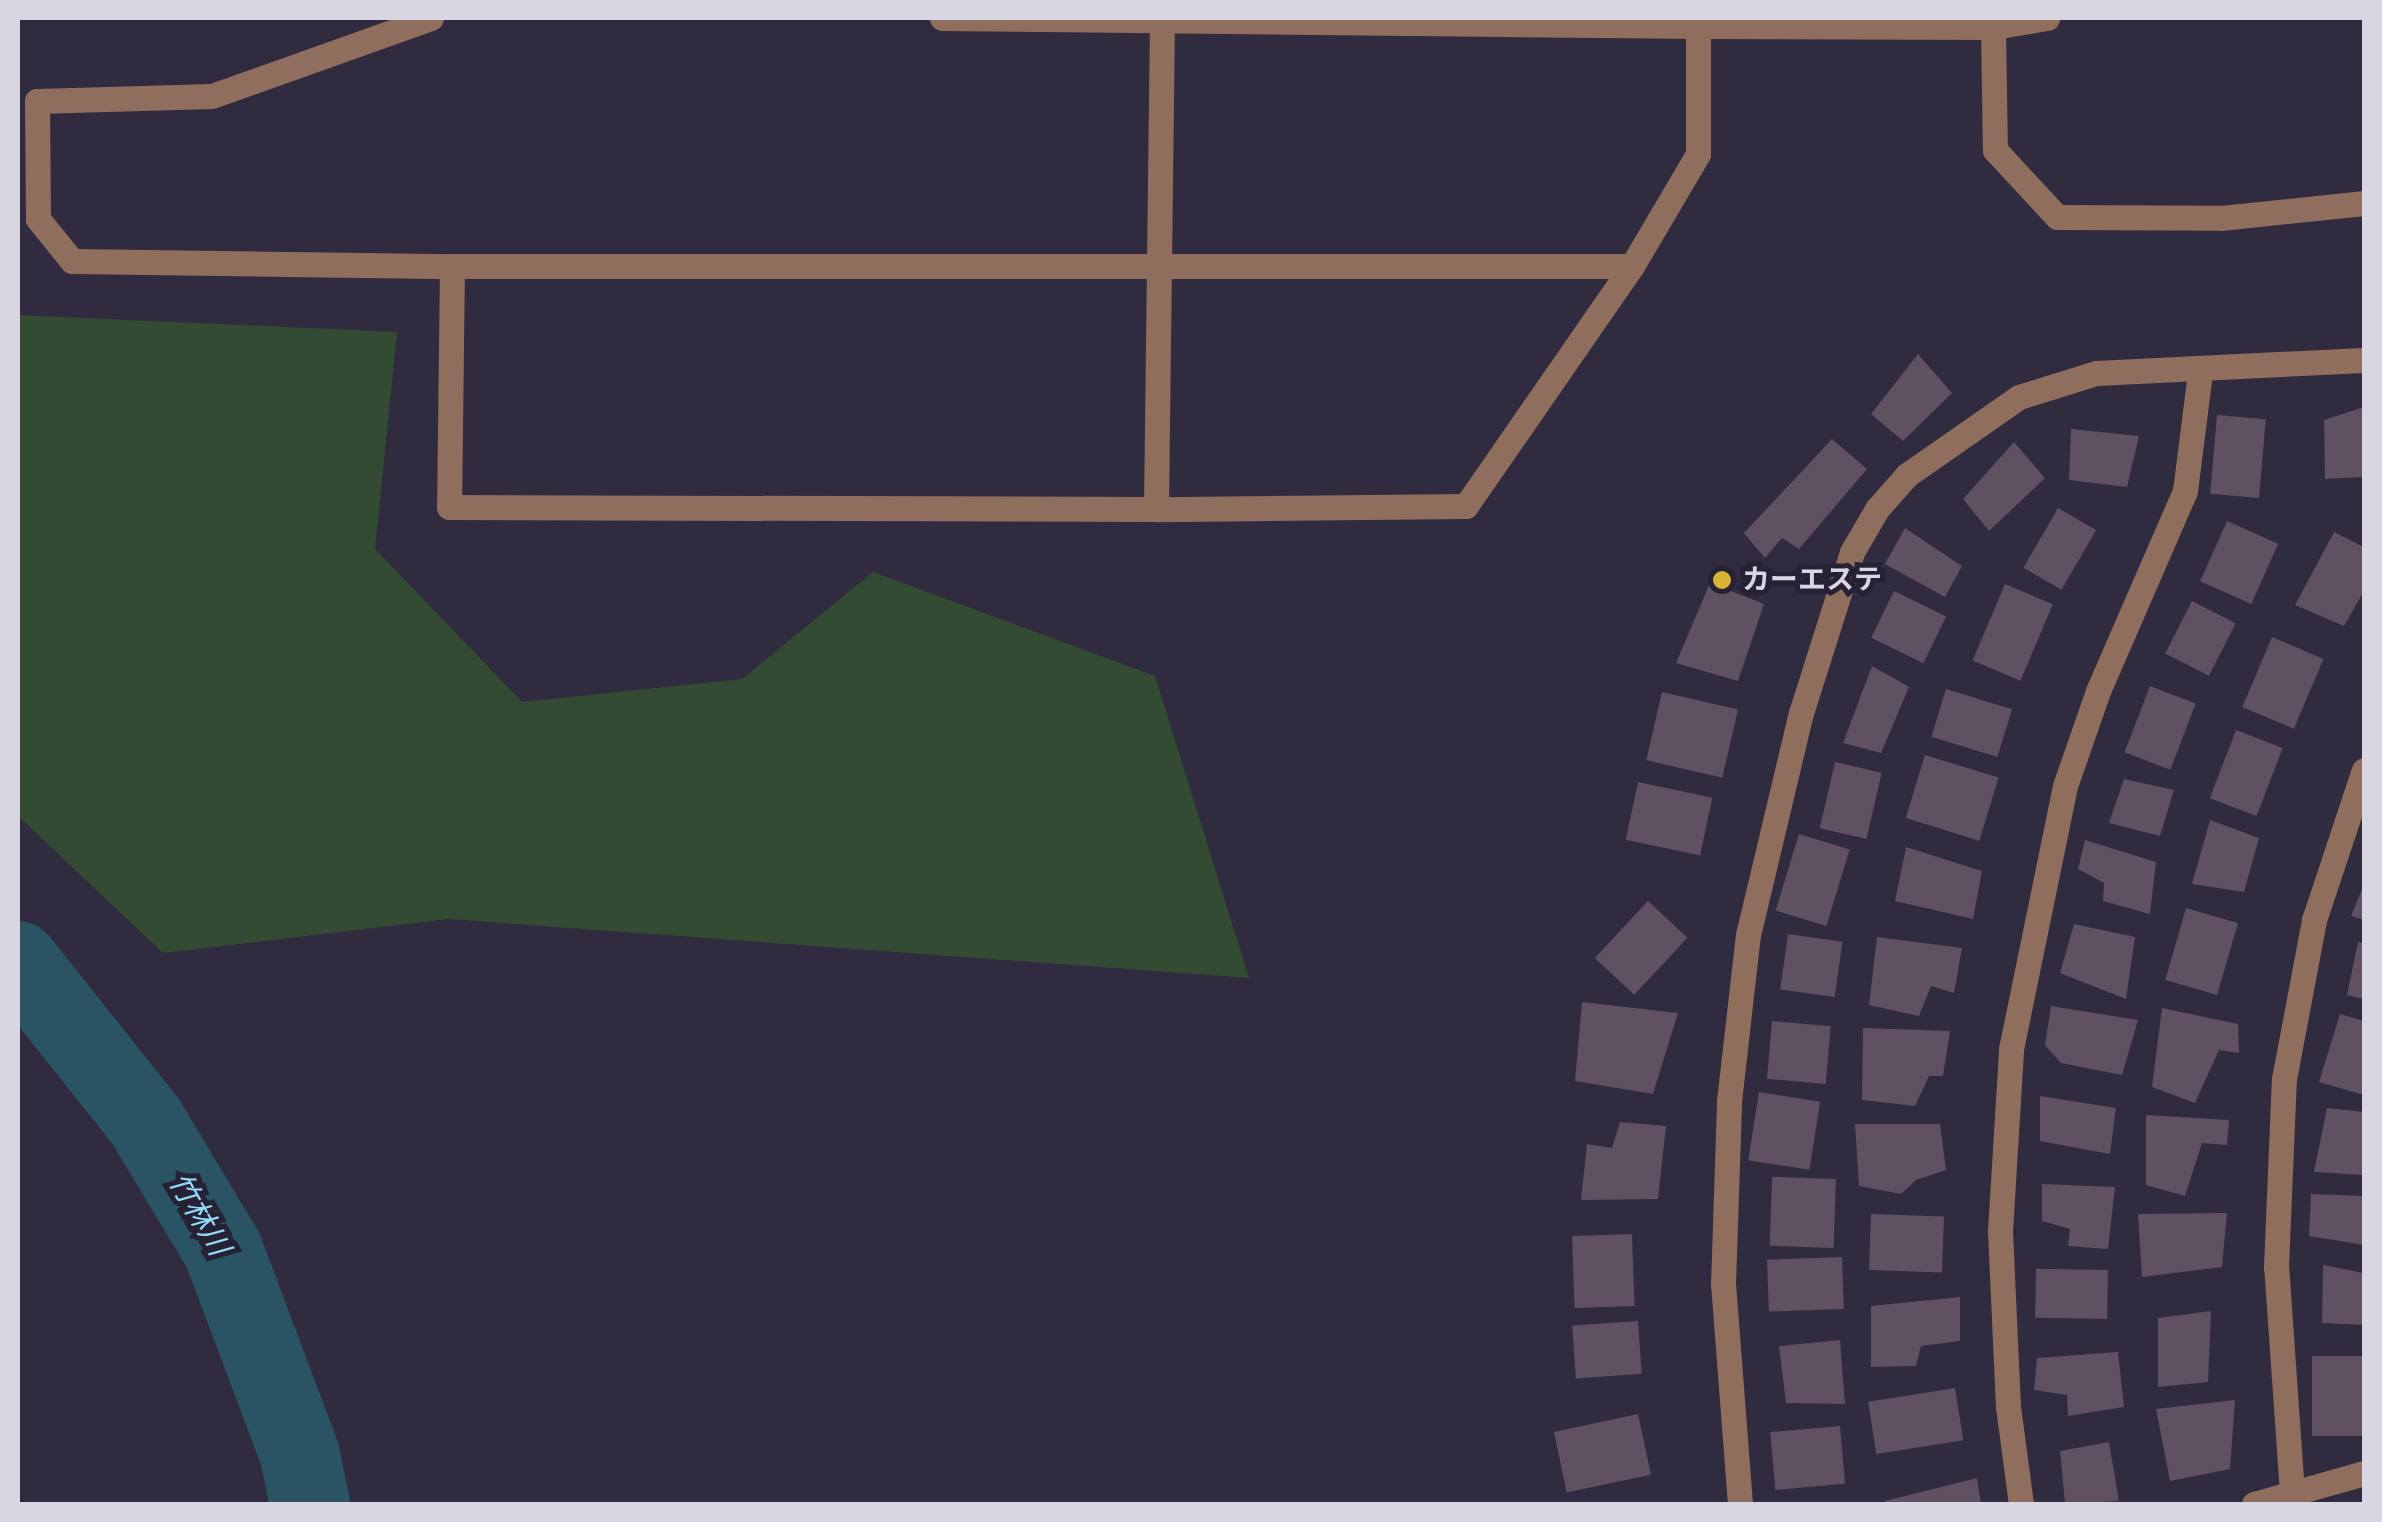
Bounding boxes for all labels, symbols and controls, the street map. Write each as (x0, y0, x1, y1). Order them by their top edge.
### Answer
place label: カーエステ (1742, 563, 1882, 597)
marker: カーエステ (1711, 569, 1733, 591)
water label: 竹林川 (161, 1166, 237, 1262)

